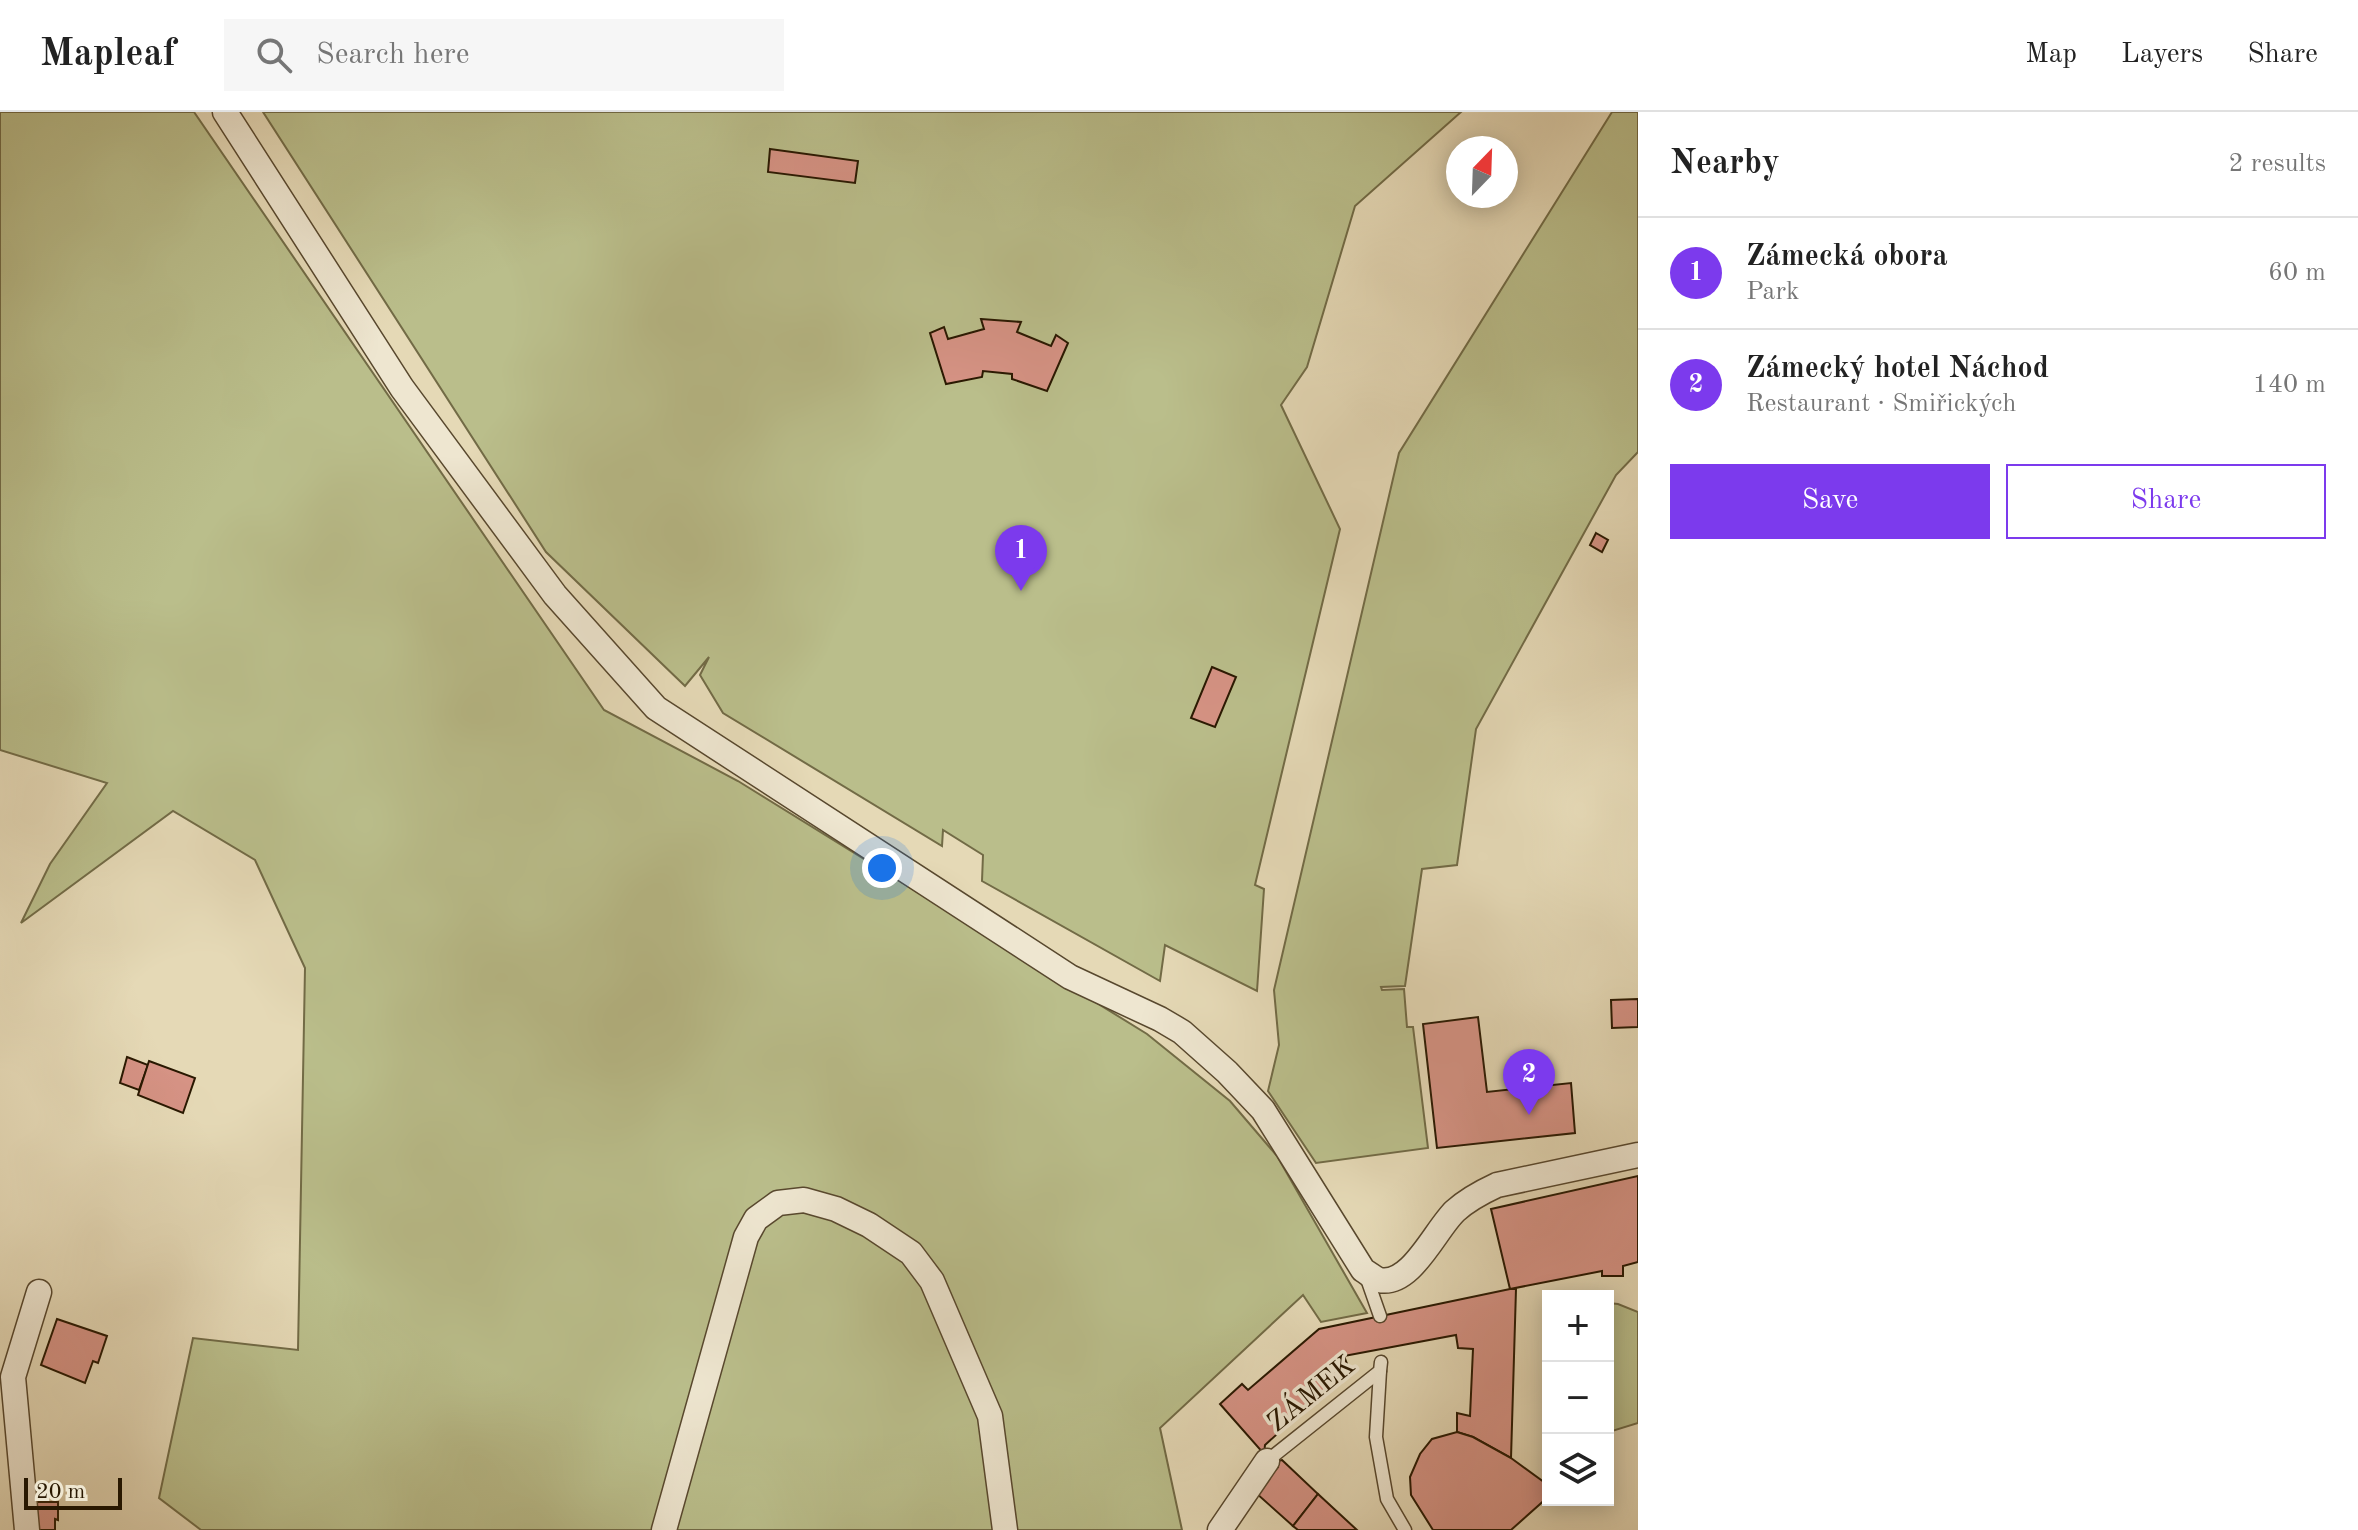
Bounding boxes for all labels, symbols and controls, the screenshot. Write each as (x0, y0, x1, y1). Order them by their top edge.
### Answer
search box (224, 19, 784, 91)
icon: search (252, 33, 296, 77)
text: Mapleaf (40, 36, 176, 74)
text: Search here (316, 40, 470, 70)
text: Map (2025, 41, 2077, 69)
text: Layers (2121, 41, 2203, 69)
text: Share (2247, 41, 2318, 69)
north arrow (1446, 136, 1518, 208)
text: Nearby (1670, 147, 1780, 181)
text: 2 results (2228, 151, 2326, 177)
text: Zámecká obora (1746, 242, 1948, 272)
text: 1 (1688, 260, 1704, 286)
text: 60 m (2268, 260, 2326, 286)
text: Park (1746, 279, 1800, 305)
text: Zámecký hotel Náchod (1746, 354, 2049, 384)
text: 2 (1688, 372, 1704, 398)
text: 140 m (2253, 372, 2326, 398)
text: Restaurant · Smiřických (1746, 391, 2017, 417)
button: Save (1670, 464, 1990, 539)
button: Share (2006, 464, 2326, 539)
pin: 1 (995, 525, 1047, 591)
your location (862, 848, 902, 888)
pin: 2 (1503, 1049, 1555, 1115)
map controls (1542, 1290, 1614, 1506)
button: + (1542, 1290, 1614, 1362)
street label: ZÁMEK (1260, 1348, 1361, 1438)
button: − (1542, 1362, 1614, 1434)
button: layers (1542, 1434, 1614, 1506)
scale bar (24, 1474, 122, 1510)
text: 20 m (36, 1481, 85, 1503)

